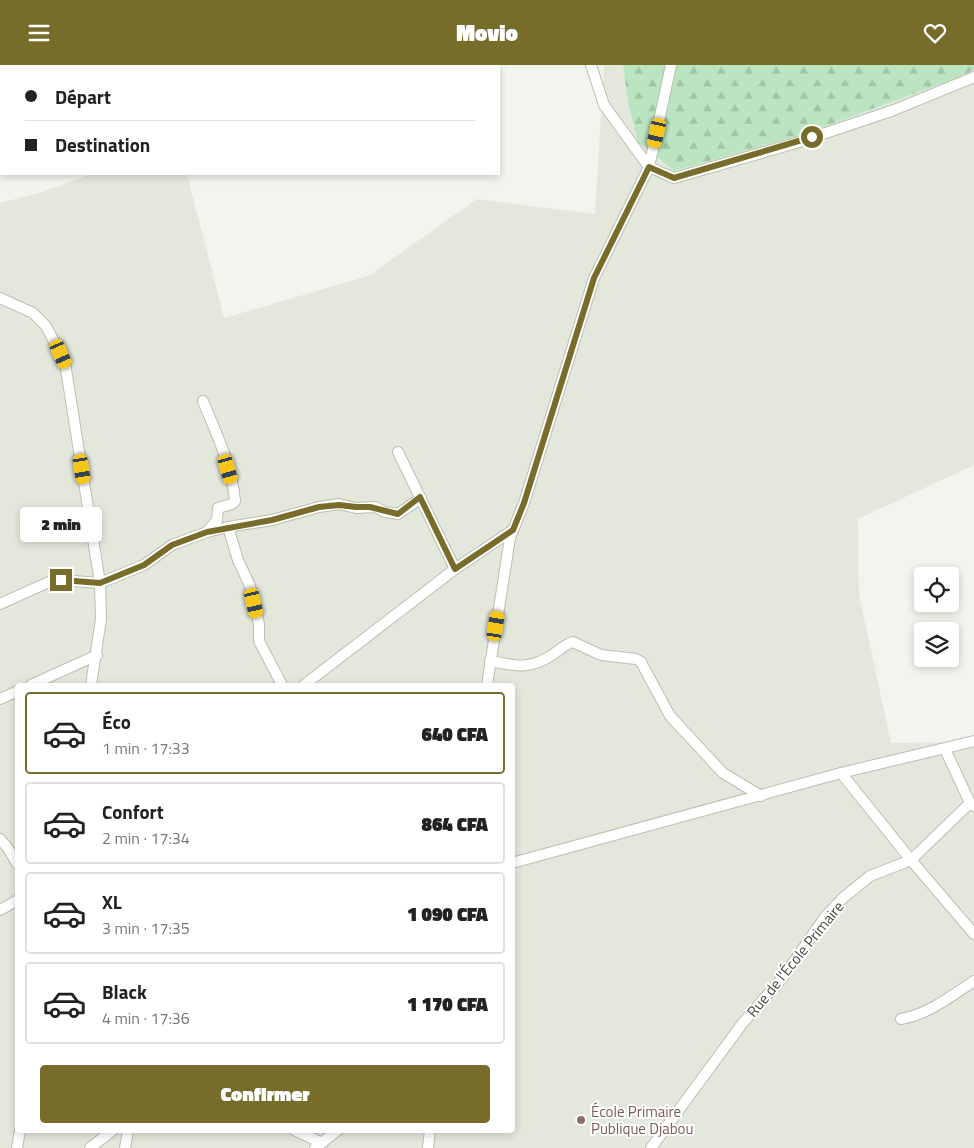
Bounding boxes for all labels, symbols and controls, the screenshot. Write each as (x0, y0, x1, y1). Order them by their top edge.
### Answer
text: Movio (456, 16, 518, 50)
icon: menu (25, 19, 53, 47)
icon: heart (921, 19, 949, 47)
text: Départ (55, 82, 111, 111)
car (646, 117, 667, 149)
route start (801, 126, 823, 148)
text: Destination (55, 130, 150, 159)
car (48, 337, 73, 371)
car (72, 453, 91, 485)
car (216, 453, 239, 485)
callout: 2 min (20, 507, 102, 543)
text: 2 min (41, 512, 81, 536)
map controls (914, 567, 959, 667)
button: locate (914, 567, 959, 612)
route end (50, 569, 72, 591)
car (243, 587, 264, 619)
car (486, 610, 505, 642)
button: layers (914, 622, 959, 667)
text: Éco (102, 707, 131, 736)
icon: car (42, 711, 87, 756)
text: 640 CFA (421, 719, 488, 748)
text: 1 min · 17:33 (102, 736, 190, 760)
text: Confort (102, 797, 164, 826)
icon: car (42, 801, 87, 846)
text: 864 CFA (421, 809, 488, 838)
text: 2 min · 17:34 (102, 826, 190, 850)
text: XL (102, 887, 122, 916)
icon: car (42, 891, 87, 936)
street label: Rue de l'École Primaire (741, 896, 849, 1022)
text: 1 090 CFA (407, 899, 488, 928)
text: 3 min · 17:35 (102, 916, 190, 940)
text: Black (102, 977, 147, 1006)
icon: car (42, 981, 87, 1026)
text: 1 170 CFA (407, 989, 488, 1018)
text: 4 min · 17:36 (102, 1006, 190, 1030)
button: Confirmer (40, 1065, 490, 1123)
place label: École Primaire Publique Djabou (591, 1100, 693, 1140)
marker: École Primaire Publique Djabou (575, 1114, 587, 1126)

